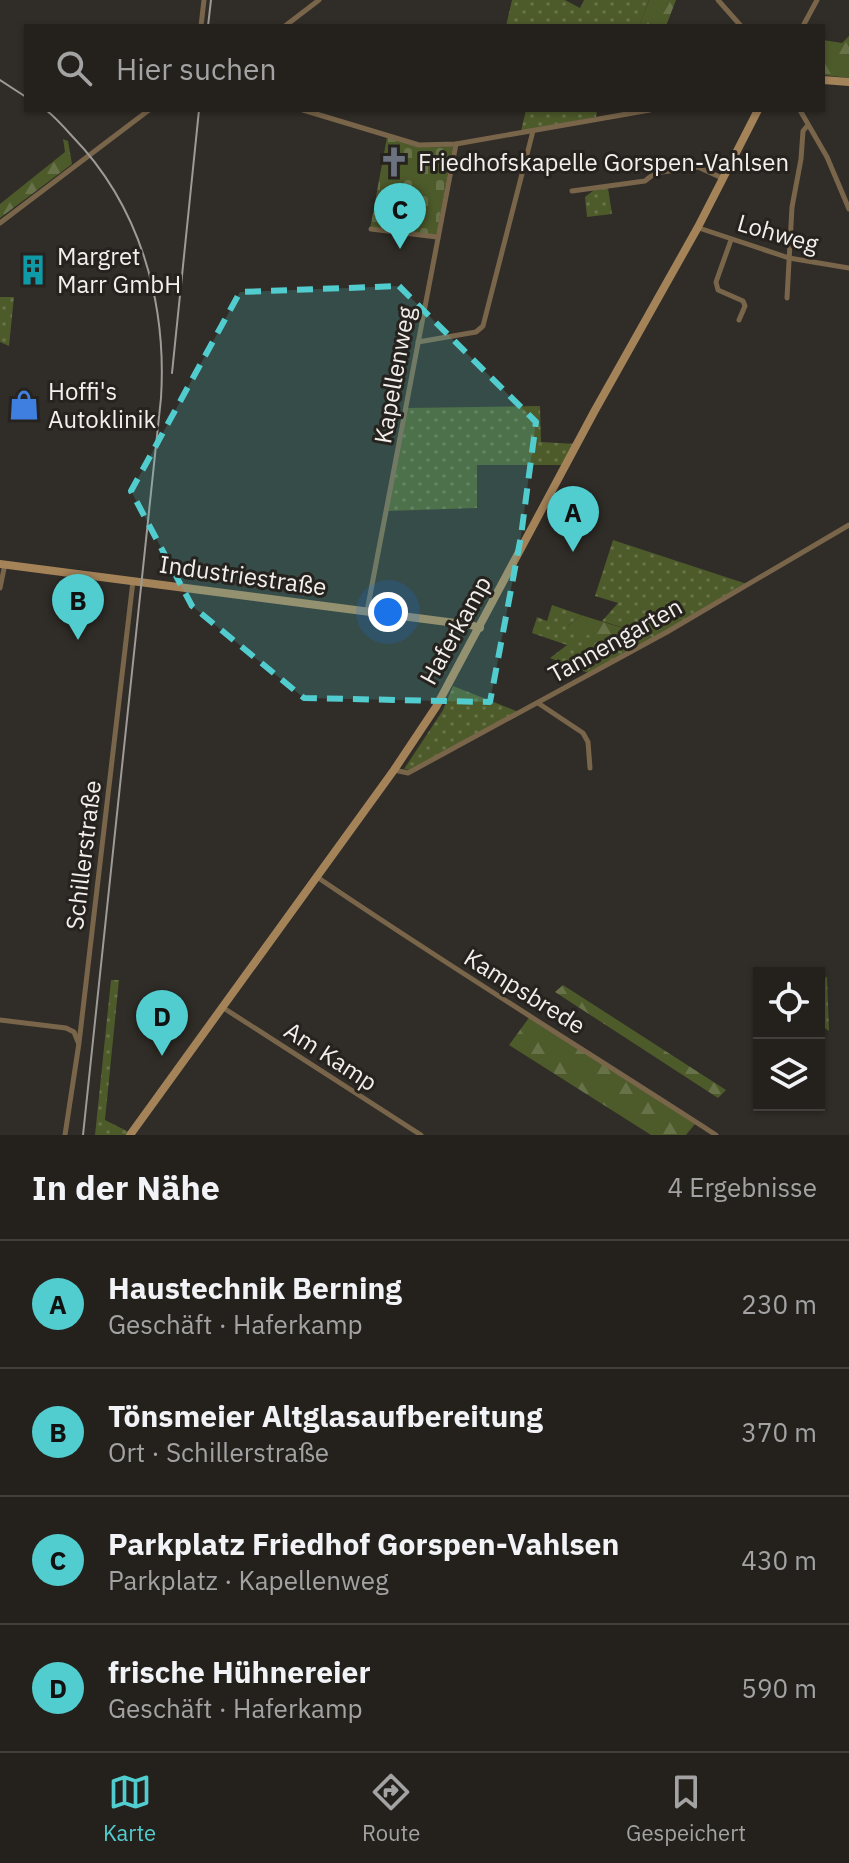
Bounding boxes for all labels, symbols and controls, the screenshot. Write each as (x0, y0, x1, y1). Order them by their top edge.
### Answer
search box (24, 24, 825, 112)
icon: search (52, 46, 96, 90)
text: Hier suchen (116, 49, 277, 88)
church icon: Friedhofskapelle Gorspen-Vahlsen (377, 145, 411, 179)
place label: Friedhofskapelle Gorspen-Vahlsen (418, 146, 789, 178)
pin: C (374, 183, 426, 249)
street label: Lohweg (734, 206, 823, 260)
place label: Margret Marr GmbH (57, 240, 181, 300)
building icon: Margret Marr GmbH (16, 253, 50, 287)
street label: Kapellenweg (366, 304, 422, 446)
place label: Hoffi's Autoklinik (48, 375, 157, 435)
shop icon: Hoffi's Autoklinik (7, 388, 41, 422)
pin: A (547, 486, 599, 552)
street label: Industriestraße (157, 547, 329, 603)
street label: Haferkamp (412, 570, 498, 690)
pin: B (52, 574, 104, 640)
street label: Tannengarten (542, 590, 688, 690)
your location (368, 592, 408, 632)
street label: Schillerstraße (58, 778, 108, 932)
street label: Kampsbrede (458, 941, 592, 1041)
map controls (753, 967, 825, 1111)
button: locate (753, 967, 825, 1039)
pin: D (136, 990, 188, 1056)
street label: Am Kamp (278, 1014, 384, 1098)
button: layers (753, 1039, 825, 1111)
text: In der Nähe (32, 1165, 220, 1209)
text: 4 Ergebnisse (668, 1170, 817, 1204)
text: Haustechnik Berning (108, 1268, 402, 1307)
text: A (49, 1287, 67, 1321)
text: 230 m (741, 1287, 817, 1321)
text: Geschäft · Haferkamp (108, 1307, 363, 1341)
text: Tönsmeier Altglasaufbereitung (108, 1396, 543, 1435)
text: B (49, 1415, 67, 1449)
text: 370 m (741, 1415, 817, 1449)
text: Ort · Schillerstraße (108, 1435, 329, 1469)
text: Parkplatz Friedhof Gorspen-Vahlsen (108, 1524, 619, 1563)
text: C (50, 1543, 66, 1577)
text: 430 m (741, 1543, 817, 1577)
text: Parkplatz · Kapellenweg (108, 1563, 389, 1597)
text: frische Hühnereier (108, 1652, 371, 1691)
text: D (49, 1671, 67, 1705)
text: 590 m (741, 1671, 817, 1705)
text: Geschäft · Haferkamp (108, 1691, 363, 1725)
tab: Karte (103, 1770, 156, 1847)
tab: Route (362, 1770, 420, 1847)
tab: Gespeichert (626, 1770, 746, 1847)

